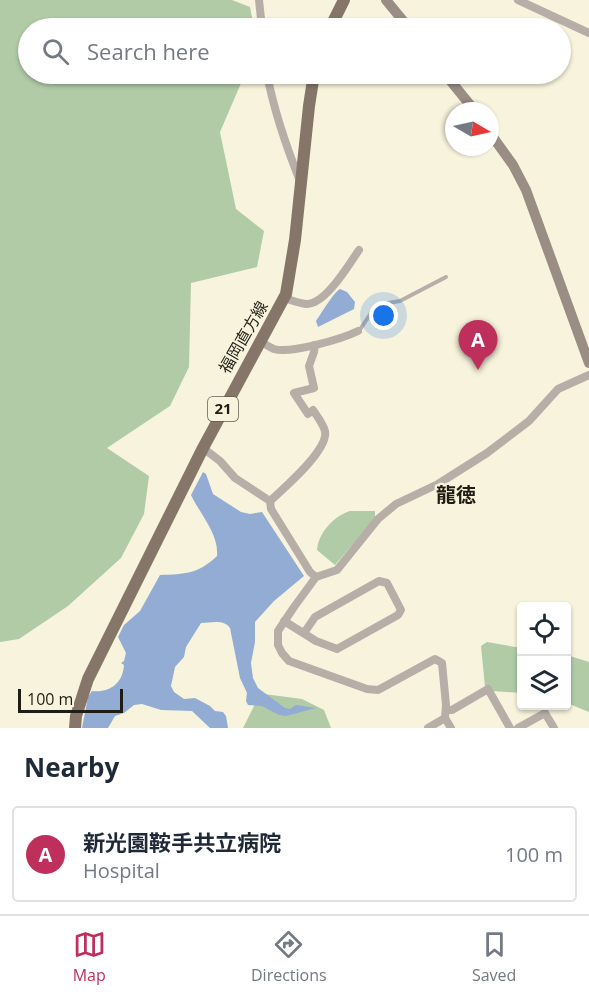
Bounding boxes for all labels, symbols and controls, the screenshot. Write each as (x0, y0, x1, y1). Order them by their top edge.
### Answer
search box (18, 18, 571, 84)
icon: search (39, 35, 72, 68)
text: Search here (87, 36, 210, 66)
north arrow (445, 102, 499, 156)
street label: 福岡直方線 (213, 297, 273, 377)
your location (369, 301, 398, 330)
pin: A (458, 320, 498, 370)
road number: 21 (208, 397, 238, 421)
district label: 龍徳 (436, 481, 476, 508)
map controls (517, 602, 571, 710)
button: locate (517, 602, 571, 656)
button: layers (517, 656, 571, 710)
scale bar (18, 686, 123, 714)
text: 100 m (27, 688, 73, 710)
text: Nearby (24, 749, 119, 785)
text: 新光園鞍手共立病院 (83, 827, 281, 857)
text: A (39, 841, 52, 868)
text: 100 m (505, 841, 563, 868)
text: Hospital (83, 857, 160, 884)
tab: Map (73, 928, 106, 986)
tab: Directions (251, 928, 327, 986)
tab: Saved (472, 928, 516, 986)

